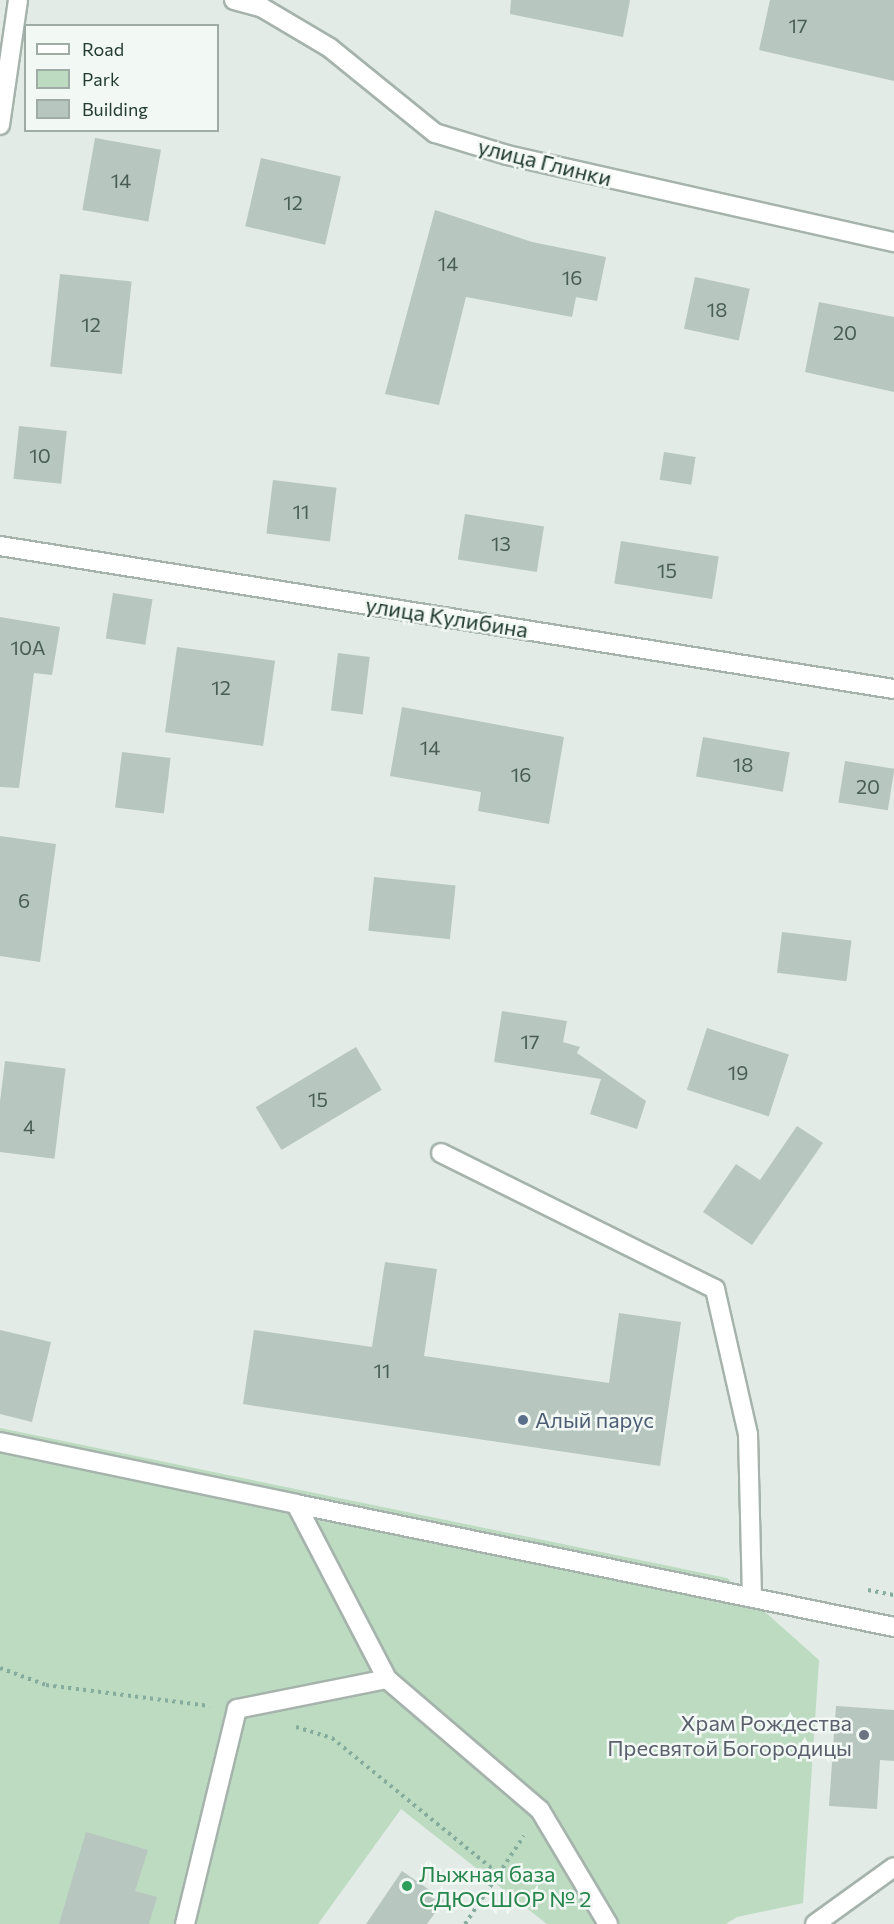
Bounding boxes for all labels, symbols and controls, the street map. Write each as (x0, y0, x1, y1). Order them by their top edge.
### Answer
house number: 17 (788, 13, 808, 37)
legend (24, 24, 219, 132)
text: Road (82, 38, 124, 60)
text: Park (82, 68, 120, 90)
text: Building (82, 98, 148, 120)
street label: улица Глинки (475, 133, 615, 191)
house number: 14 (111, 168, 131, 192)
house number: 12 (283, 190, 303, 214)
house number: 14 (438, 251, 458, 275)
house number: 16 (562, 265, 582, 289)
house number: 18 (707, 297, 727, 321)
house number: 12 (81, 312, 101, 336)
house number: 20 (833, 320, 857, 344)
house number: 10 (29, 443, 51, 467)
house number: 11 (292, 499, 310, 523)
house number: 13 (491, 531, 511, 555)
house number: 15 (657, 558, 677, 582)
street label: улица Кулибина (364, 591, 530, 643)
house number: 10А (11, 635, 45, 659)
house number: 12 (211, 675, 231, 699)
house number: 14 (420, 735, 440, 759)
house number: 18 (733, 752, 753, 776)
house number: 16 (511, 762, 531, 786)
house number: 20 (856, 774, 880, 798)
house number: 6 (18, 888, 30, 912)
house number: 17 (520, 1029, 540, 1053)
house number: 19 (728, 1060, 748, 1084)
house number: 15 (308, 1087, 328, 1111)
house number: 4 (23, 1114, 35, 1138)
house number: 11 (373, 1358, 391, 1382)
place label: Алый парус (535, 1407, 654, 1433)
marker: Алый парус (516, 1413, 530, 1427)
place label: Храм Рождества Пресвятой Богородицы (607, 1709, 852, 1760)
marker: Храм Рождества Пресвятой Богородицы (857, 1728, 871, 1742)
place label: Лыжная база СДЮСШОР № 2 (419, 1860, 591, 1912)
marker: Лыжная база СДЮСШОР № 2 (400, 1879, 414, 1893)

